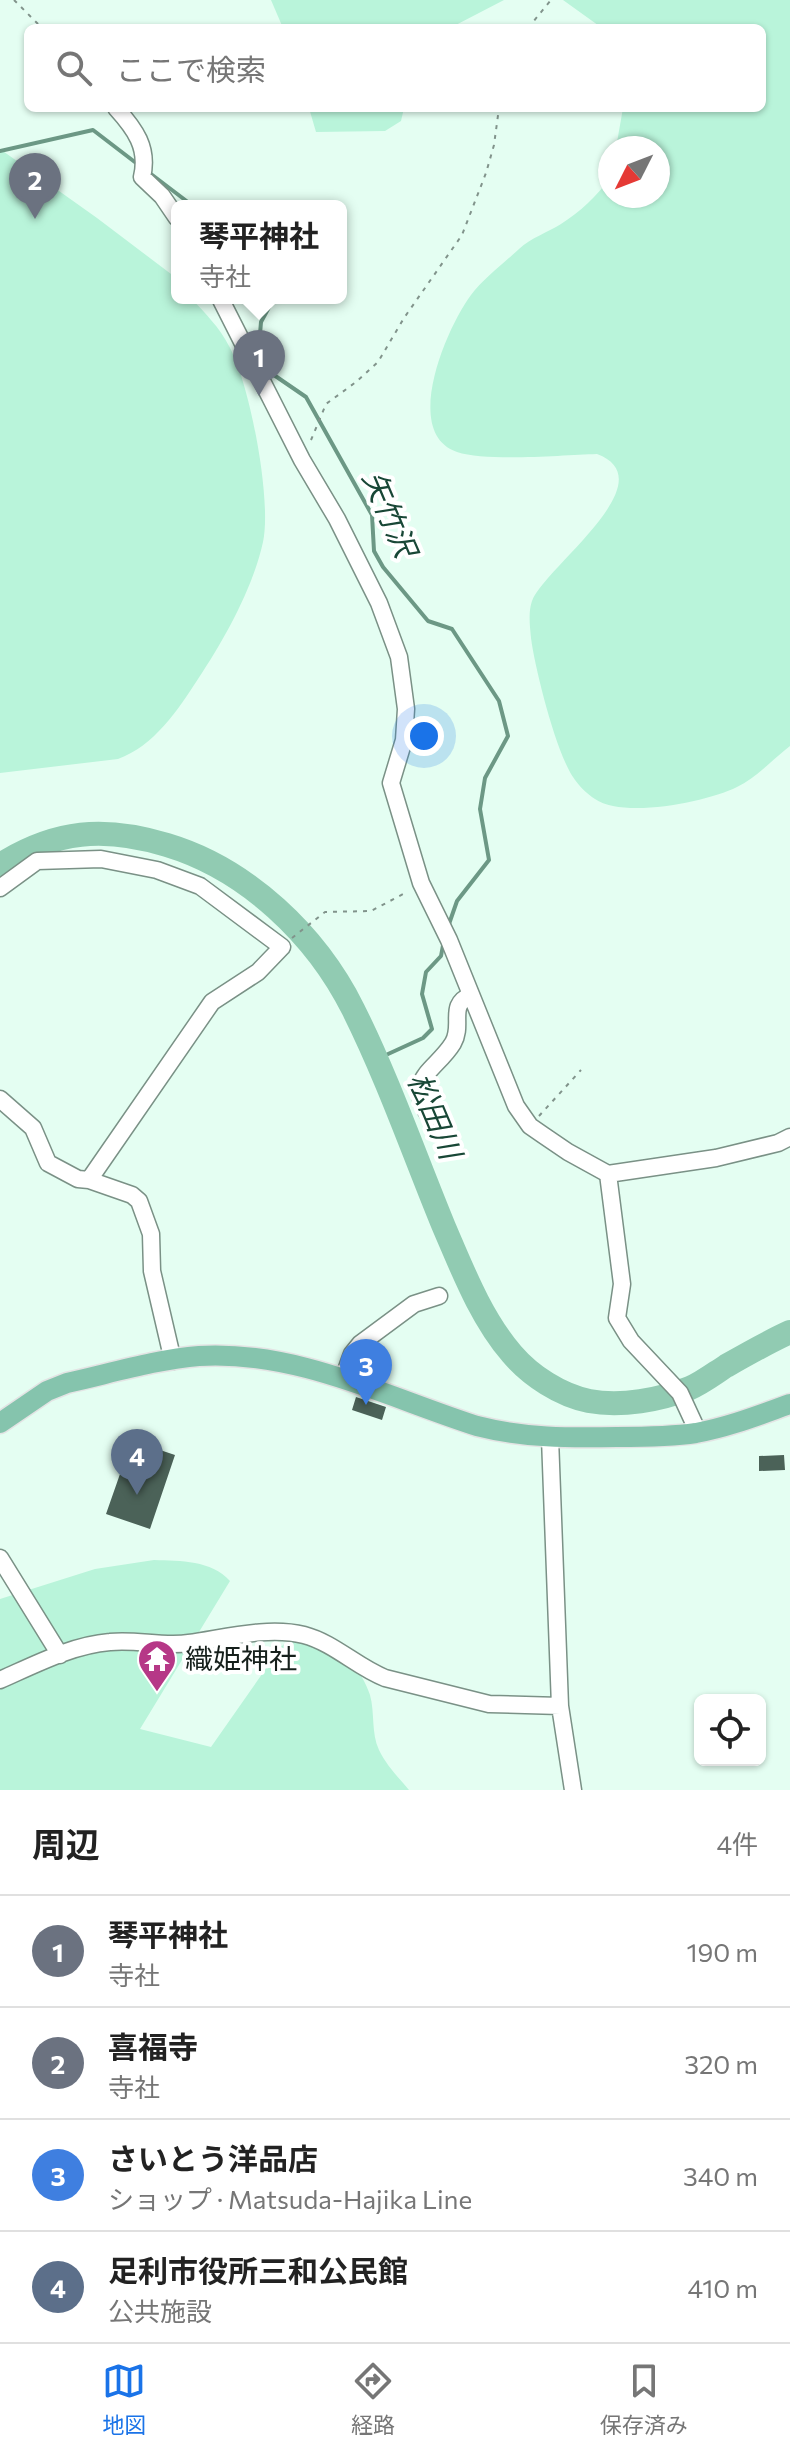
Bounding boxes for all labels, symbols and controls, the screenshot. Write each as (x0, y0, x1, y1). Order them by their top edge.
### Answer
search box (24, 24, 766, 112)
icon: search (52, 46, 96, 90)
text: ここで検索 (116, 50, 266, 87)
north arrow (598, 136, 670, 208)
pin: 2 (9, 153, 61, 219)
popup (171, 200, 347, 304)
text: 琴平神社 (199, 216, 319, 253)
text: 寺社 (199, 260, 251, 291)
pin: 1 (233, 330, 285, 396)
water label: 矢竹沢 (357, 464, 427, 565)
your location (404, 716, 444, 756)
water label: 松田川 (402, 1066, 472, 1166)
pin: 3 (340, 1339, 392, 1405)
pin: 4 (111, 1429, 163, 1495)
temple icon: 織姫神社 (136, 1638, 178, 1693)
place label: 織姫神社 (185, 1641, 297, 1675)
map controls (694, 1694, 766, 1766)
button: locate (694, 1694, 766, 1766)
text: 周辺 (32, 1822, 100, 1864)
text: 4件 (716, 1828, 758, 1859)
text: 琴平神社 (108, 1915, 228, 1952)
text: 1 (52, 1936, 64, 1967)
text: 190 m (686, 1936, 758, 1967)
text: 寺社 (108, 1959, 160, 1990)
text: 喜福寺 (108, 2027, 198, 2064)
text: 2 (51, 2048, 65, 2079)
text: 320 m (684, 2048, 758, 2079)
text: 寺社 (108, 2071, 160, 2102)
text: さいとう洋品店 (108, 2139, 318, 2176)
text: 3 (50, 2160, 66, 2191)
text: 340 m (683, 2160, 758, 2191)
text: ショップ · Matsuda-Hajika Line (108, 2183, 472, 2214)
text: 足利市役所三和公民館 (108, 2251, 408, 2288)
text: 4 (50, 2272, 66, 2303)
text: 410 m (687, 2272, 758, 2303)
text: 公共施設 (108, 2295, 212, 2326)
tab: 地図 (102, 2359, 146, 2439)
tab: 経路 (351, 2359, 395, 2439)
tab: 保存済み (600, 2359, 688, 2439)

